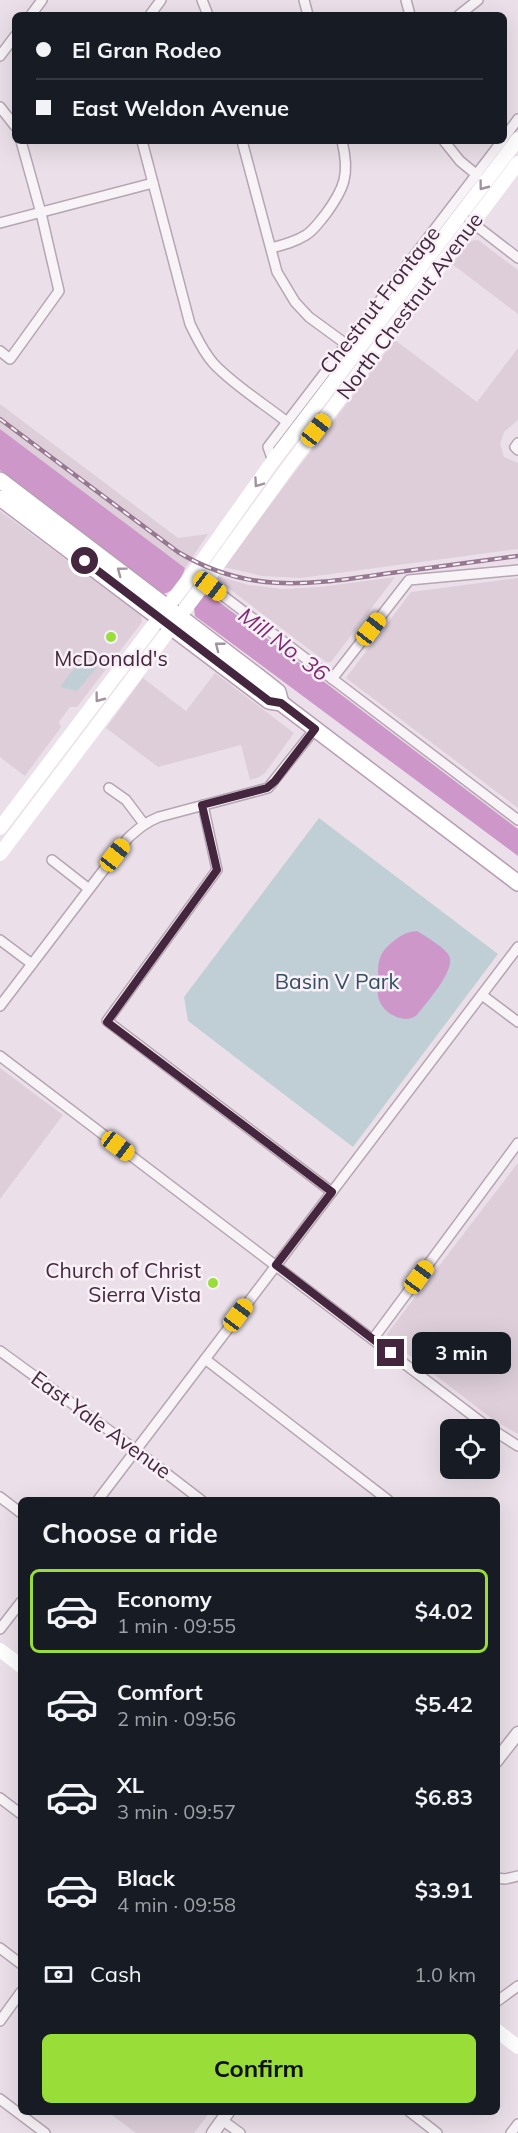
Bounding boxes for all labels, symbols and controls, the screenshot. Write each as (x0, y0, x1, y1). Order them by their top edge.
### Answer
text: El Gran Rodeo (72, 36, 222, 64)
text: East Weldon Avenue (72, 94, 289, 122)
one-way arrow (479, 179, 490, 190)
street label: North Chestnut Avenue (330, 207, 488, 404)
street label: Chestnut Frontage (313, 220, 445, 378)
car (298, 410, 334, 450)
one-way arrow (254, 476, 265, 487)
route start (71, 547, 98, 574)
one-way arrow (117, 568, 128, 579)
car (190, 568, 230, 604)
water label: Mill No. 36 (233, 601, 335, 688)
car (353, 609, 389, 649)
marker: McDonald's (104, 630, 118, 644)
one-way arrow (215, 643, 226, 654)
place label: McDonald's (54, 645, 168, 671)
one-way arrow (95, 691, 106, 702)
car (97, 835, 133, 875)
park label: Basin V Park (275, 968, 399, 994)
car (98, 1128, 138, 1164)
place label: Church of Christ Sierra Vista (45, 1257, 201, 1307)
car (401, 1257, 437, 1297)
marker: Church of Christ Sierra Vista (206, 1276, 220, 1290)
car (220, 1295, 256, 1335)
callout: 3 min (412, 1332, 511, 1374)
route end (377, 1339, 404, 1366)
text: 3 min (435, 1340, 488, 1365)
street label: East Yale Avenue (27, 1365, 177, 1484)
map controls (440, 1419, 500, 1479)
button: locate (440, 1419, 500, 1479)
text: Choose a ride (42, 1516, 218, 1550)
icon: car (45, 1584, 99, 1638)
text: Economy (117, 1585, 212, 1613)
text: $4.02 (415, 1597, 473, 1625)
text: 1 min · 09:55 (117, 1613, 236, 1638)
icon: car (45, 1677, 99, 1731)
text: Comfort (117, 1678, 203, 1706)
text: $5.42 (415, 1690, 473, 1718)
text: 2 min · 09:56 (117, 1706, 236, 1731)
icon: car (45, 1770, 99, 1824)
text: XL (117, 1771, 144, 1799)
text: $6.83 (415, 1783, 473, 1811)
text: 3 min · 09:57 (117, 1799, 236, 1824)
icon: car (45, 1863, 99, 1917)
text: Black (117, 1864, 175, 1892)
text: $3.91 (415, 1876, 473, 1904)
text: 4 min · 09:58 (117, 1892, 236, 1917)
icon: cash (42, 1958, 75, 1991)
text: Cash (90, 1960, 142, 1988)
text: 1.0 km (414, 1962, 476, 1987)
button: Confirm (42, 2034, 476, 2103)

